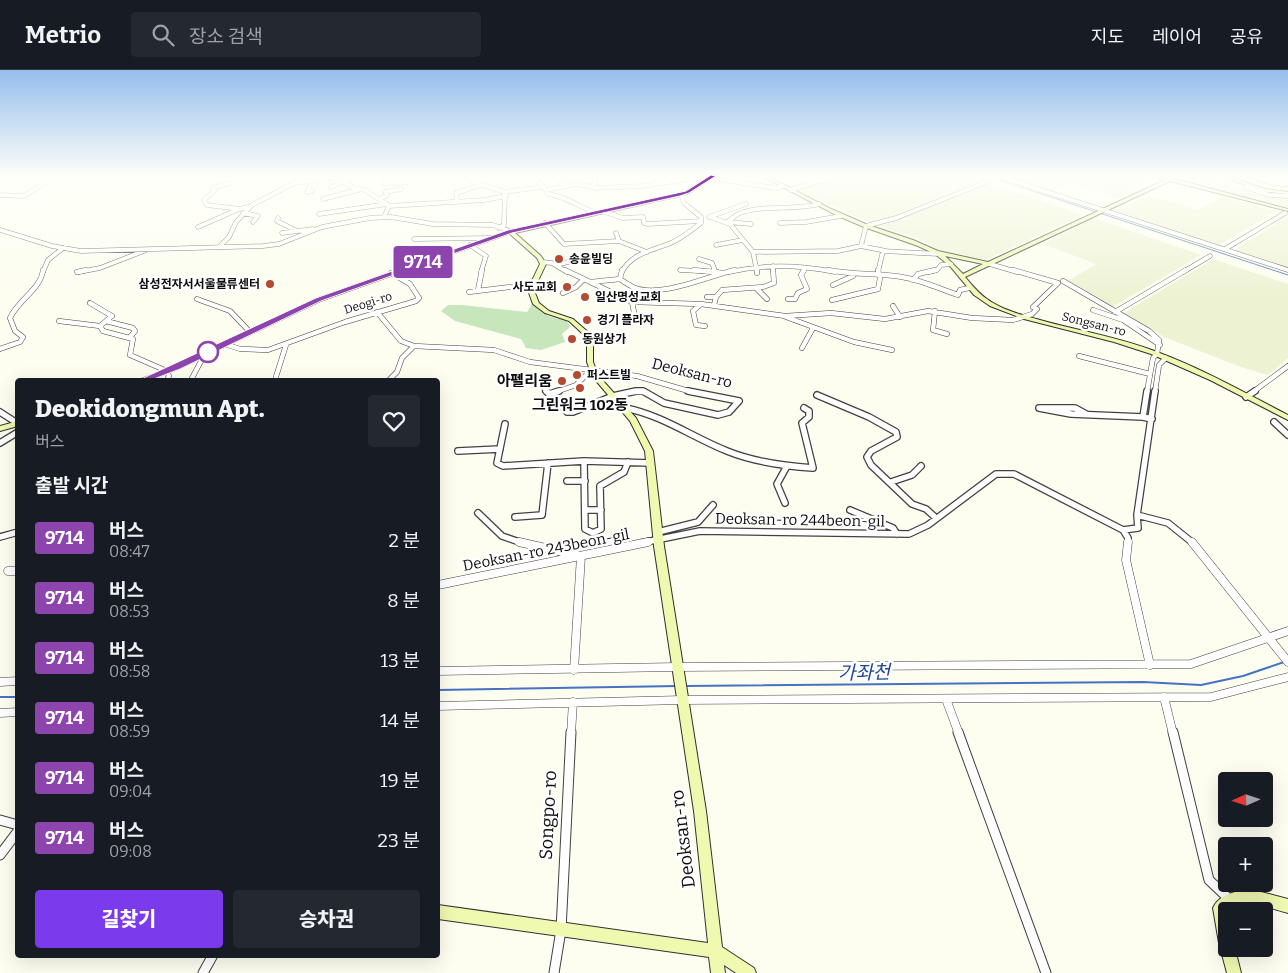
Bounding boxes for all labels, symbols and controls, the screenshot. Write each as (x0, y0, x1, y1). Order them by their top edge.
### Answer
search box (131, 12, 481, 57)
text: Metrio (25, 21, 101, 49)
icon: search (149, 21, 177, 49)
text: 장소 검색 (189, 25, 263, 48)
text: 지도 (1091, 26, 1124, 48)
text: 레이어 (1152, 26, 1202, 48)
text: 공유 (1230, 26, 1263, 48)
line badge: 9714 (388, 246, 458, 278)
text: 9714 (403, 251, 443, 273)
place label: 송윤빌딩 (569, 252, 613, 266)
marker: 송윤빌딩 (553, 253, 565, 265)
place label: 삼성전자서서울물류센터 (139, 277, 260, 291)
marker: 삼성전자서서울물류센터 (264, 278, 276, 290)
place label: 사도교회 (513, 280, 557, 294)
marker: 사도교회 (561, 281, 573, 293)
street label: Deogi-ro (342, 289, 394, 317)
place label: 일산명성교회 (595, 290, 661, 304)
marker: 일산명성교회 (579, 291, 591, 303)
street label: Songsan-ro (1061, 309, 1128, 339)
place label: 경기 플라자 (597, 313, 654, 327)
marker: 경기 플라자 (581, 314, 593, 326)
place label: 동원상가 (582, 332, 626, 346)
marker: 동원상가 (566, 333, 578, 345)
unlabelled marker (197, 341, 219, 363)
street label: Deoksan-ro (650, 354, 734, 392)
place label: 퍼스트빌 (587, 368, 631, 382)
marker: 퍼스트빌 (571, 369, 583, 381)
place label: 아펠리움 (497, 372, 552, 390)
marker: 아펠리움 (556, 375, 568, 387)
marker: 그린워크 102동 (574, 382, 586, 394)
text: Deokidongmun Apt. (35, 395, 264, 423)
button: heart (368, 395, 420, 447)
place label: 그린워크 102동 (532, 396, 628, 414)
text: 버스 (35, 432, 64, 451)
text: 출발 시간 (35, 474, 108, 497)
street label: Deoksan-ro 244beon-gil (715, 510, 885, 530)
text: 버스 (109, 519, 144, 542)
street label: Deoksan-ro 243beon-gil (461, 525, 631, 575)
text: 9714 (45, 527, 84, 549)
text: 2 분 (388, 529, 420, 552)
text: 08:47 (109, 542, 149, 561)
text: 버스 (109, 579, 144, 602)
text: 9714 (45, 587, 84, 609)
text: 8 분 (387, 589, 420, 612)
text: 08:53 (109, 602, 150, 621)
text: 버스 (109, 639, 144, 662)
text: 9714 (45, 647, 84, 669)
text: 13 분 (380, 649, 420, 672)
water label: 가좌천 (838, 661, 892, 684)
text: 08:58 (109, 662, 150, 681)
text: 버스 (109, 699, 144, 722)
text: 9714 (45, 707, 84, 729)
text: 14 분 (380, 709, 420, 732)
text: 08:59 (109, 722, 150, 741)
text: 버스 (109, 759, 144, 782)
text: 9714 (45, 767, 84, 789)
text: 19 분 (380, 769, 420, 792)
street label: Songpo-ro (535, 770, 561, 860)
north arrow (1218, 772, 1272, 828)
map controls (1218, 772, 1273, 957)
text: 09:04 (109, 782, 152, 801)
street label: Deoksan-ro (666, 789, 700, 889)
text: 버스 (109, 819, 144, 842)
text: 9714 (45, 827, 84, 849)
text: 23 분 (378, 829, 420, 852)
button: + (1218, 837, 1273, 892)
text: 09:08 (109, 842, 152, 861)
button: 길찾기 (35, 890, 223, 948)
button: 승차권 (233, 890, 420, 948)
button: − (1218, 902, 1273, 957)

